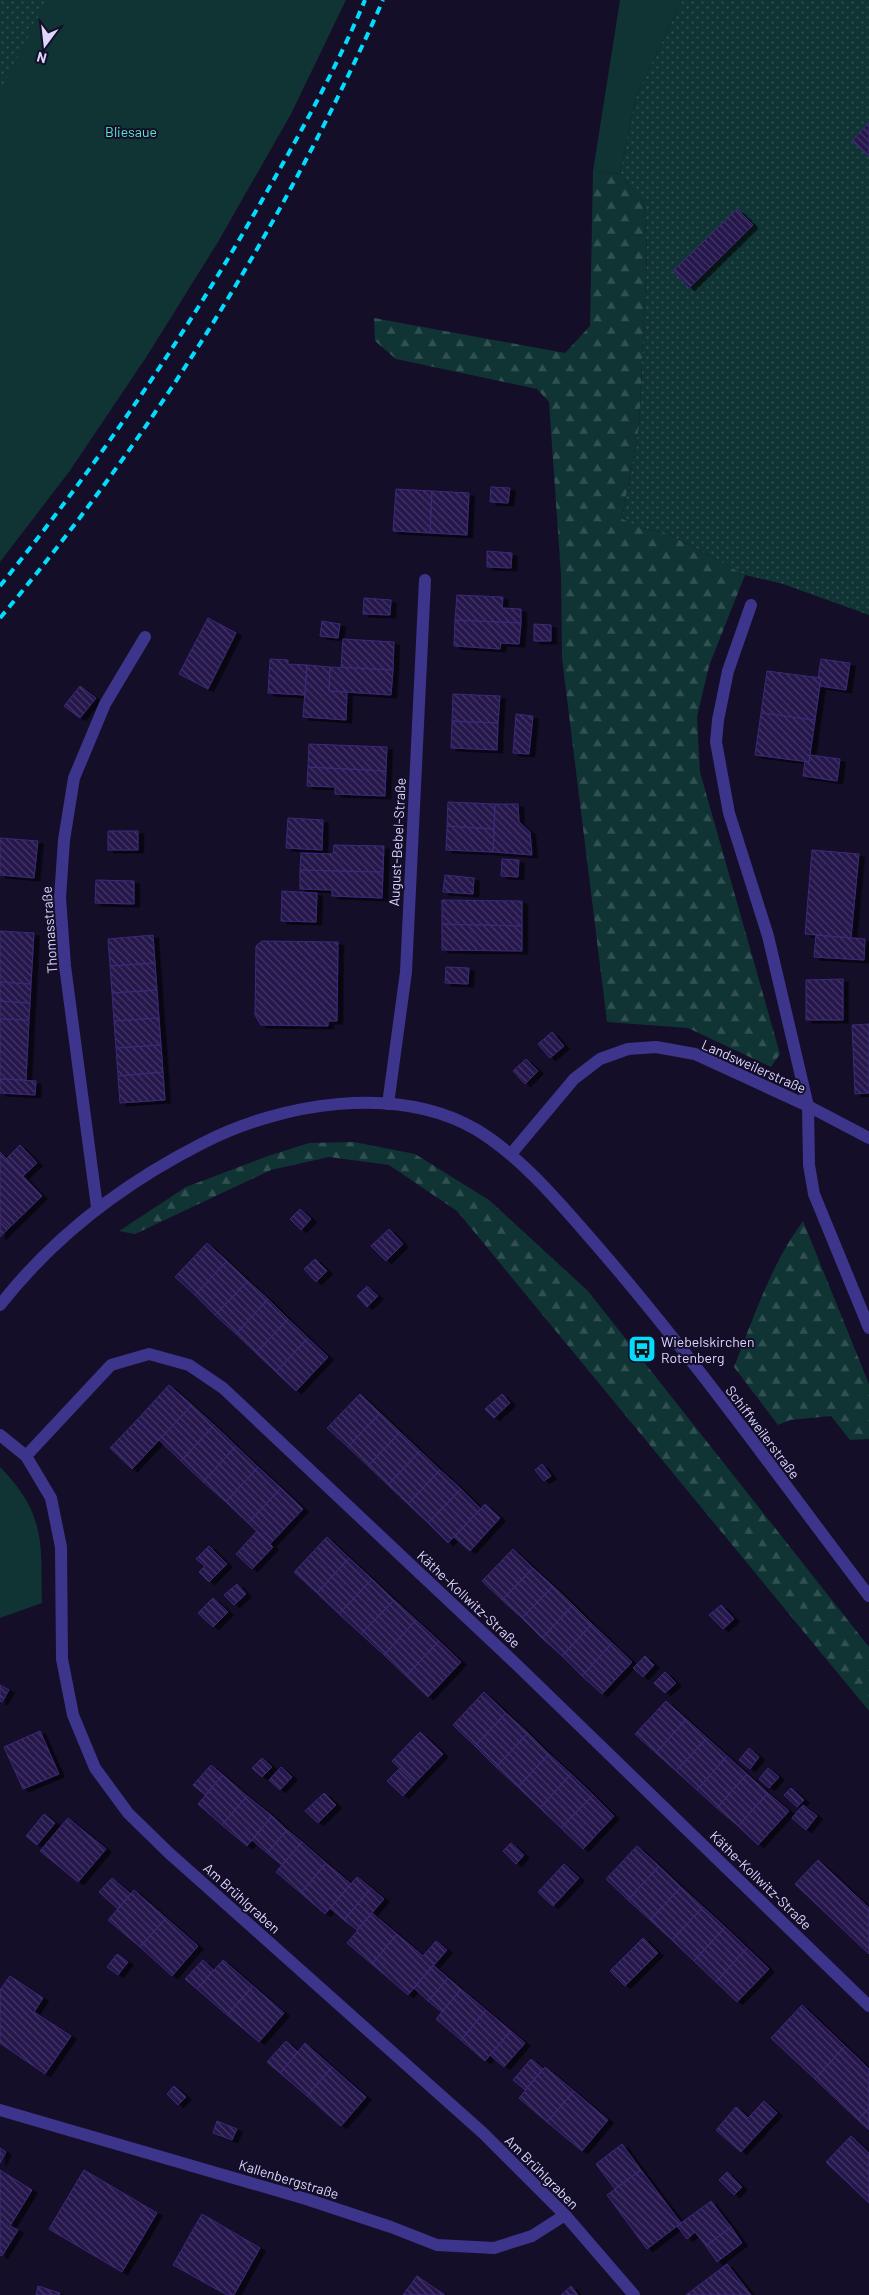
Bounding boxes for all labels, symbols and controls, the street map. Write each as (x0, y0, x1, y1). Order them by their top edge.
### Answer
north arrow (20, 20, 70, 70)
text: N (35, 49, 48, 67)
park label: Bliesaue (105, 123, 157, 140)
street label: August-Bebel-Straße (385, 777, 409, 907)
street label: Thomasstraße (37, 886, 61, 974)
street label: Landsweilerstraße (699, 1035, 809, 1097)
place label: Wiebelskirchen Rotenberg (661, 1333, 755, 1366)
bus stop icon: Wiebelskirchen Rotenberg (627, 1334, 657, 1364)
street label: Schiffweilerstraße (722, 1382, 804, 1482)
street label: Käthe-Kollwitz-Straße (414, 1547, 524, 1651)
street label: Käthe-Kollwitz-Straße (707, 1827, 815, 1933)
street label: Am Brühlgraben (200, 1859, 284, 1937)
street label: Am Brühlgraben (502, 2132, 582, 2212)
street label: Kallenbergstraße (237, 2156, 341, 2202)

